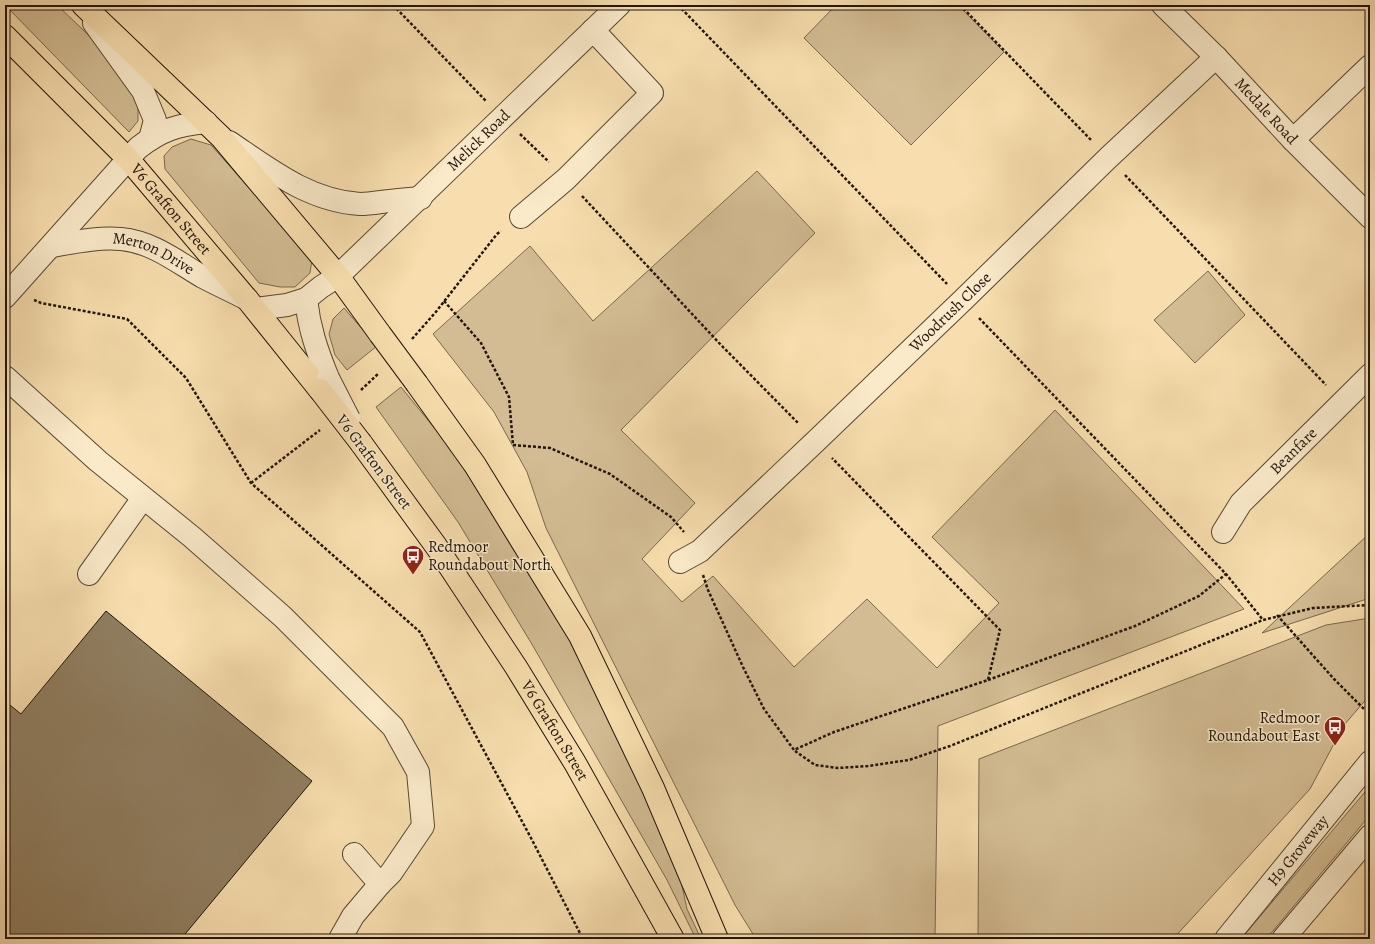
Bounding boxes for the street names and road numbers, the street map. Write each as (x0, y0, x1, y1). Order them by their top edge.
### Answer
street label: Medale Road (1230, 73, 1303, 150)
street label: Melick Road (442, 104, 515, 176)
street label: V6 Grafton Street (125, 158, 216, 260)
street label: Merton Drive (112, 227, 199, 280)
street label: Woodrush Close (904, 267, 996, 358)
street label: V6 Grafton Street (330, 409, 417, 514)
street label: Beanfare (1265, 423, 1322, 479)
street label: V6 Grafton Street (515, 675, 594, 785)
street label: H9 Groveway (1262, 810, 1334, 891)

